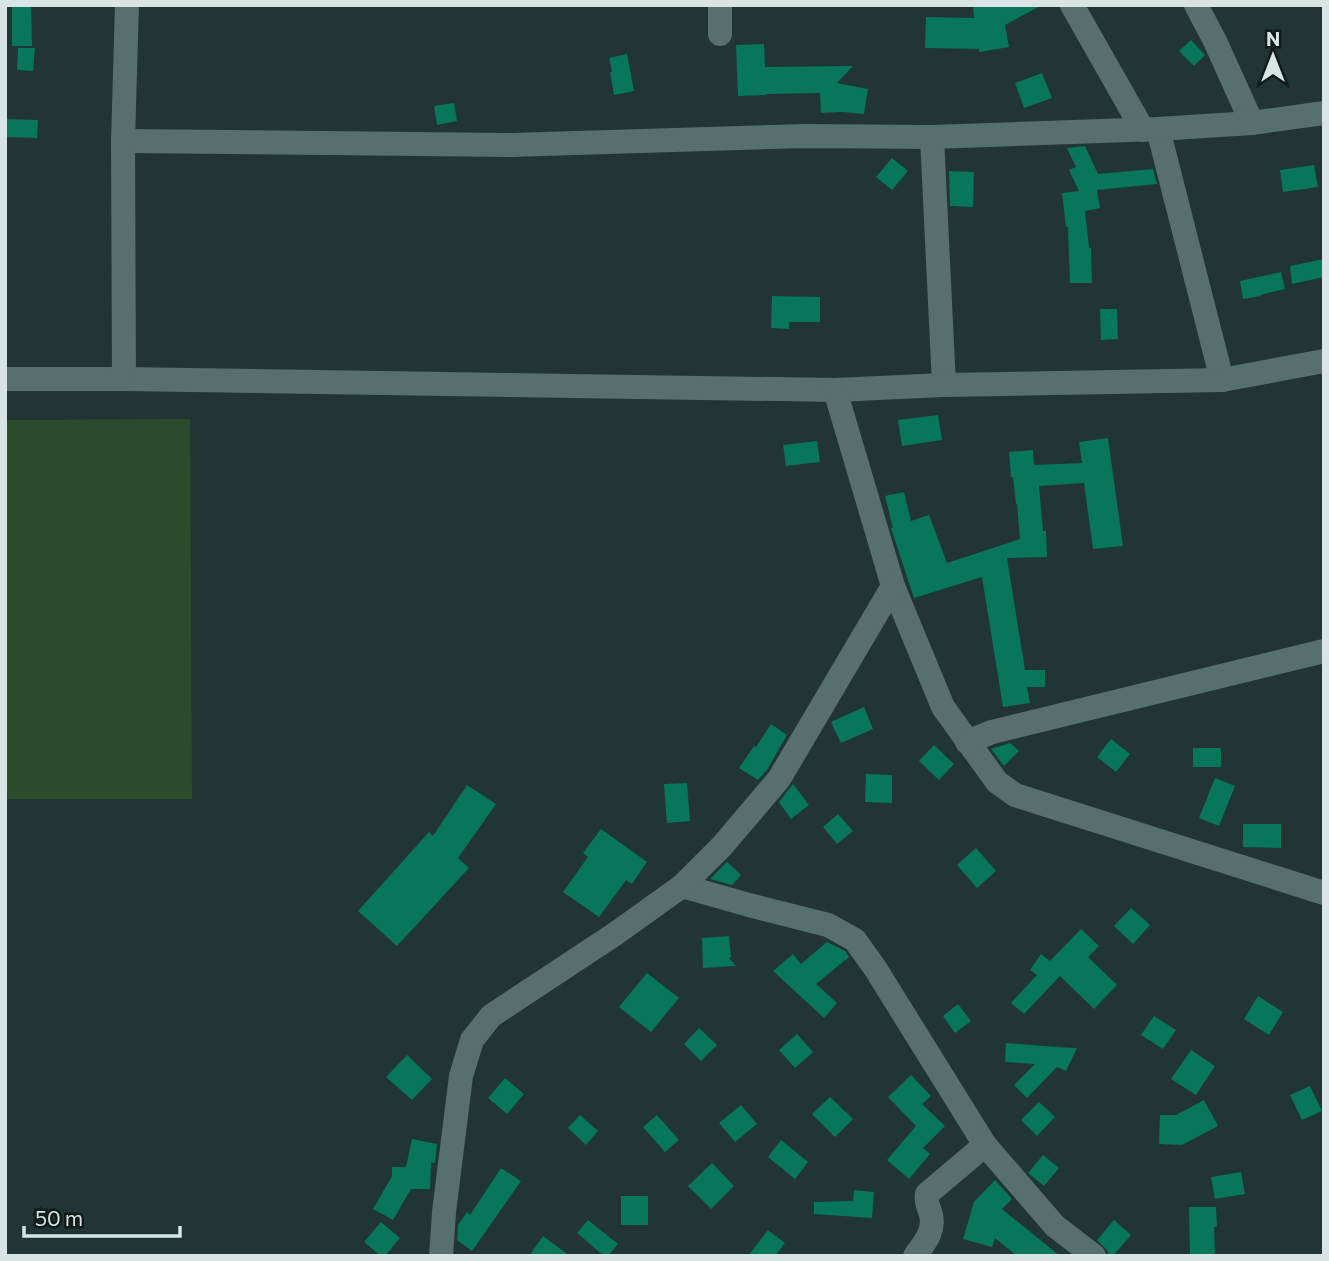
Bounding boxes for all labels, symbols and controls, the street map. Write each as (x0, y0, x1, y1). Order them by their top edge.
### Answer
north arrow (1238, 21, 1308, 91)
text: N (1266, 27, 1280, 50)
scale bar (24, 1194, 180, 1238)
text: 50 m (35, 1205, 83, 1230)

